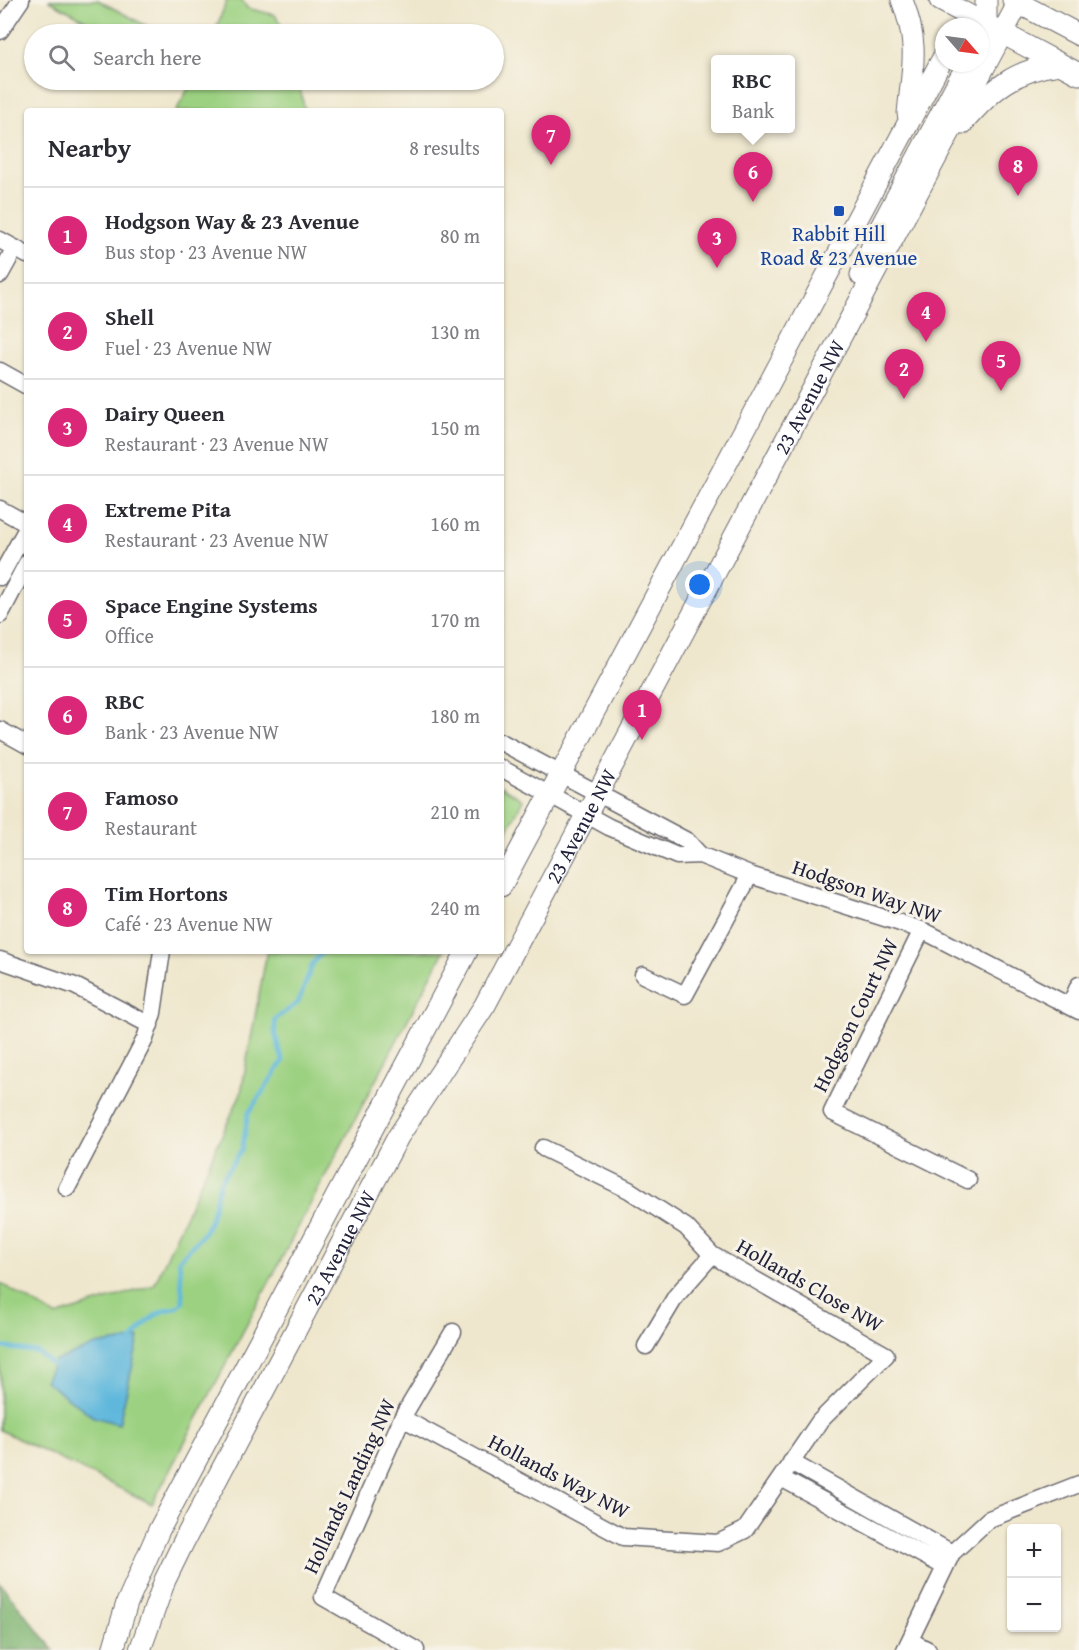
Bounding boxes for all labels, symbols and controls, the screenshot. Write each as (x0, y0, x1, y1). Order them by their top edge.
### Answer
north arrow (935, 18, 989, 72)
search box (24, 24, 504, 90)
icon: search (45, 41, 78, 74)
text: Search here (93, 41, 202, 73)
popup (711, 55, 795, 133)
text: RBC (732, 64, 772, 96)
text: Bank (732, 96, 774, 125)
pin: 7 (532, 116, 570, 165)
text: Nearby (48, 128, 131, 167)
text: 8 results (409, 133, 480, 162)
pin: 8 (998, 146, 1038, 196)
pin: 6 (734, 152, 772, 202)
marker: Rabbit Hill Road & 23 Avenue (832, 204, 846, 218)
text: Hodgson Way & 23 Avenue (105, 205, 359, 237)
pin: 3 (698, 218, 736, 268)
place label: Rabbit Hill Road & 23 Avenue (761, 218, 918, 273)
text: 1 (62, 221, 73, 250)
text: 80 m (440, 221, 480, 250)
text: Bus stop · 23 Avenue NW (105, 237, 307, 266)
pin: 4 (906, 292, 946, 342)
text: Shell (105, 301, 154, 333)
text: 2 (62, 317, 73, 346)
text: 130 m (430, 317, 480, 346)
text: Fuel · 23 Avenue NW (105, 333, 272, 362)
street label: 23 Avenue NW (766, 334, 852, 460)
pin: 5 (982, 342, 1020, 391)
pin: 2 (884, 350, 924, 399)
text: Dairy Queen (105, 397, 225, 429)
text: 3 (62, 413, 73, 442)
text: 150 m (430, 413, 480, 442)
text: Restaurant · 23 Avenue NW (105, 429, 329, 458)
text: Extreme Pita (105, 493, 231, 525)
text: 4 (62, 509, 73, 538)
text: 160 m (430, 509, 480, 538)
text: Restaurant · 23 Avenue NW (105, 525, 329, 554)
your location (685, 570, 714, 599)
text: Space Engine Systems (105, 589, 318, 621)
text: 5 (62, 605, 73, 634)
text: 170 m (430, 605, 480, 634)
text: Office (105, 621, 154, 650)
text: RBC (105, 685, 145, 717)
pin: 1 (622, 690, 662, 740)
text: 6 (62, 701, 73, 730)
text: 180 m (430, 701, 480, 730)
text: Bank · 23 Avenue NW (105, 717, 279, 746)
street label: 23 Avenue NW (537, 763, 624, 889)
text: Famoso (105, 781, 179, 813)
text: 7 (62, 797, 73, 826)
text: 210 m (430, 797, 480, 826)
text: Restaurant (105, 813, 197, 842)
street label: Hodgson Way NW (788, 851, 946, 931)
text: Tim Hortons (105, 877, 228, 909)
text: 8 (62, 893, 73, 922)
text: 240 m (430, 893, 480, 922)
text: Café · 23 Avenue NW (105, 909, 273, 938)
street label: Hodgson Court NW (804, 933, 906, 1097)
street label: 23 Avenue NW (296, 1184, 383, 1310)
street label: Hollands Close NW (731, 1230, 889, 1340)
street label: Hollands Landing NW (295, 1393, 403, 1579)
street label: Hollands Way NW (483, 1426, 635, 1526)
map controls (1007, 1524, 1061, 1632)
button: + (1007, 1524, 1061, 1578)
button: − (1007, 1578, 1061, 1632)

